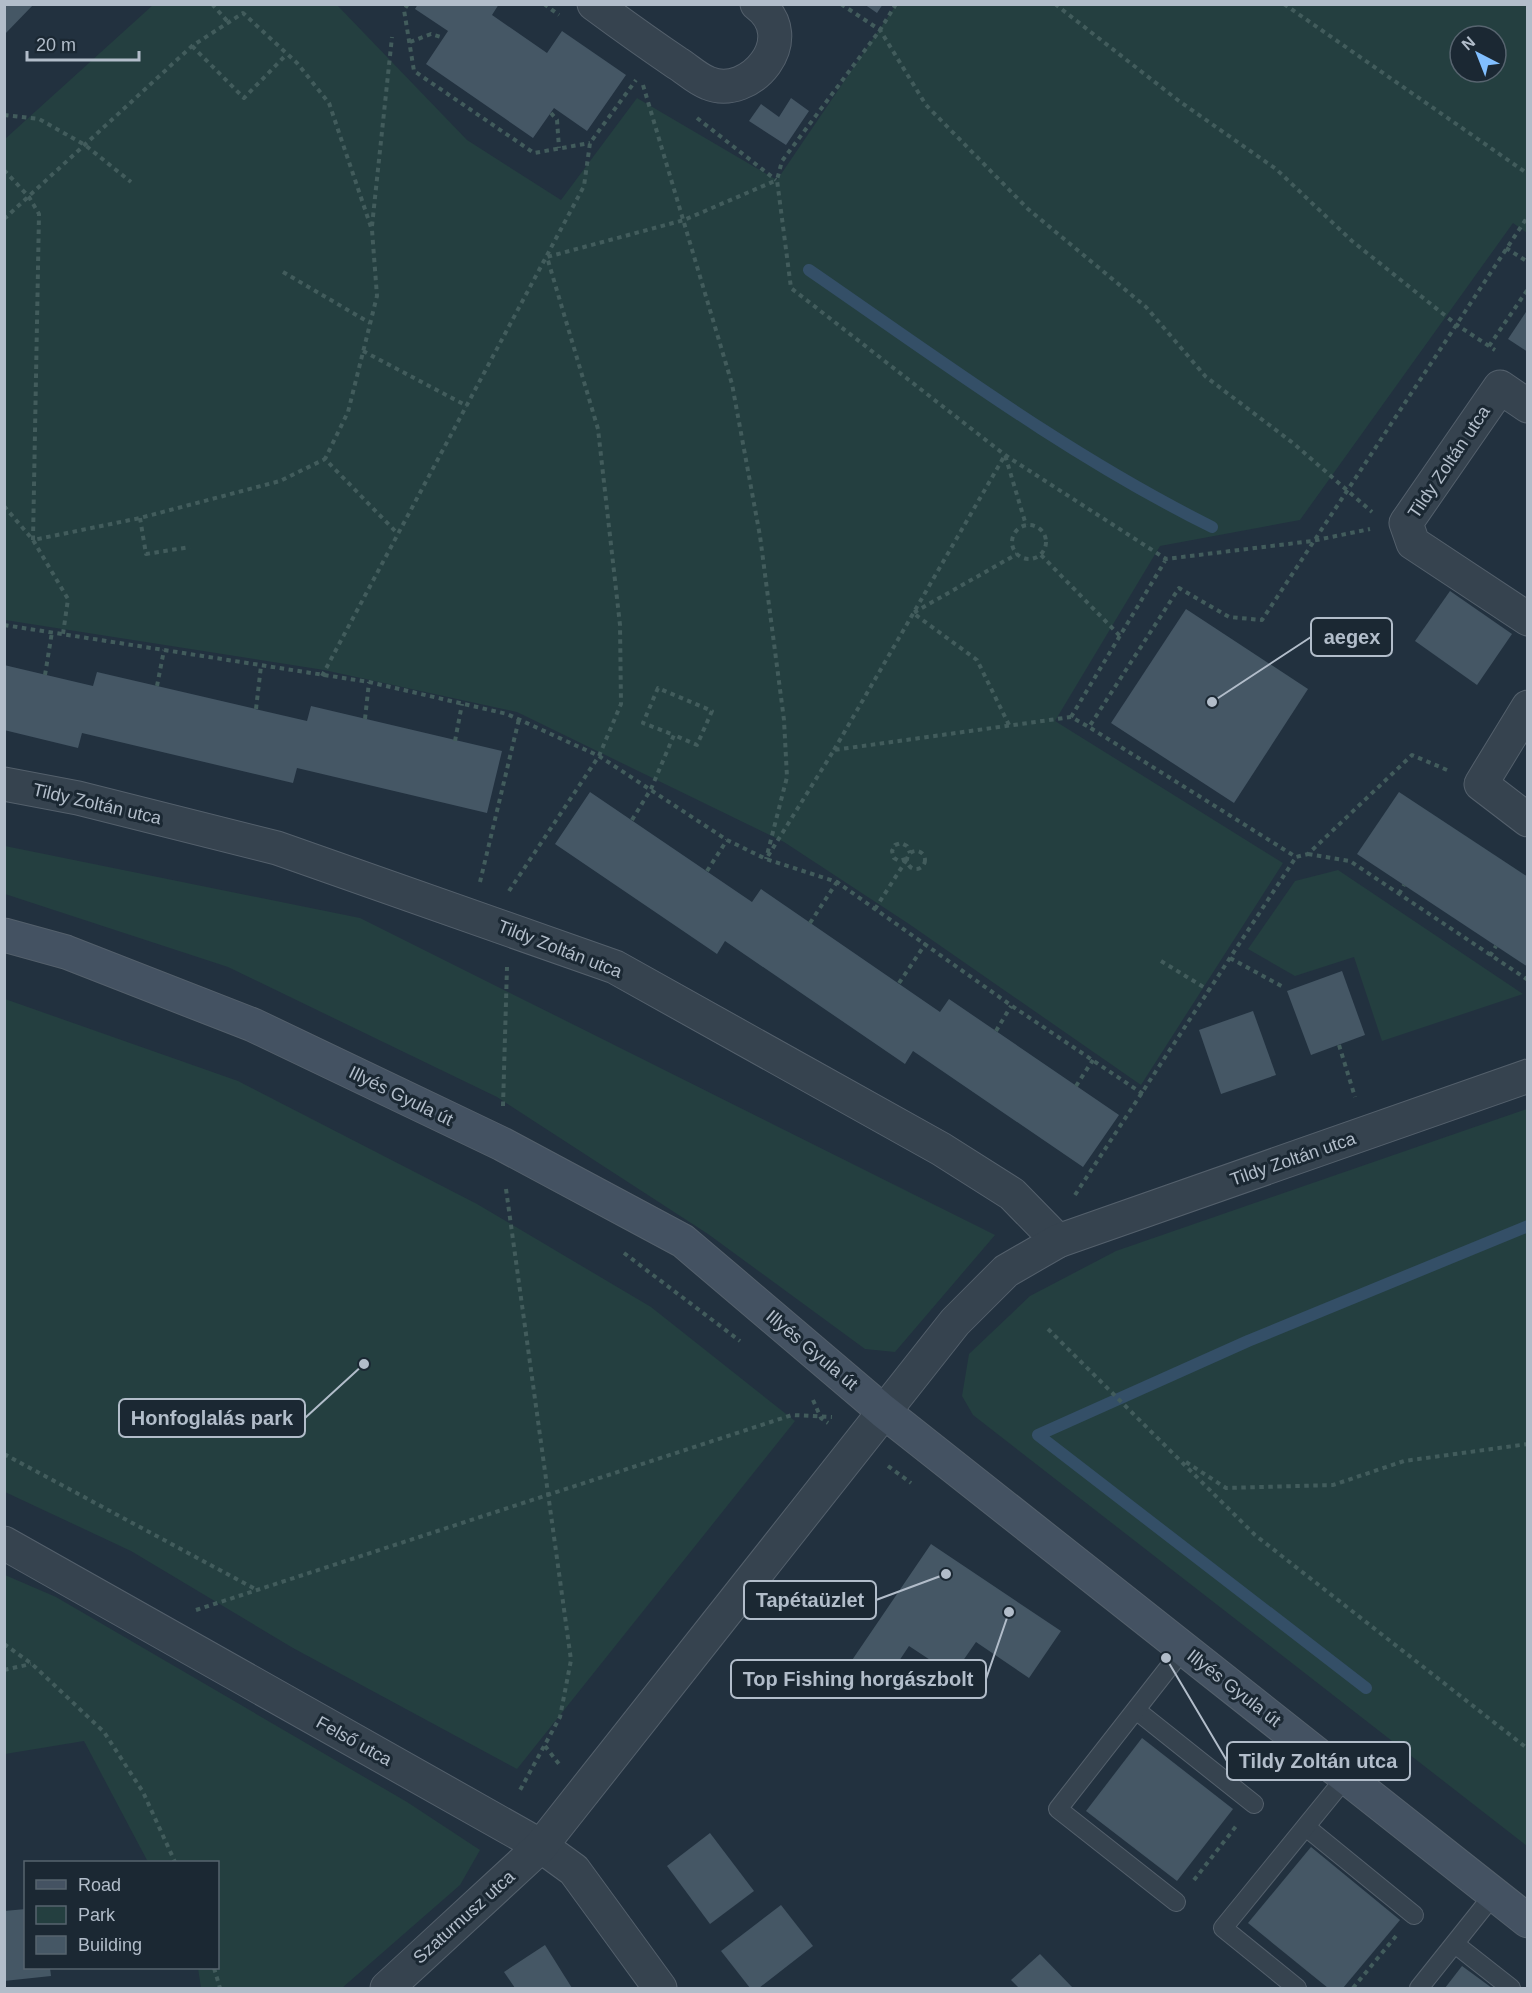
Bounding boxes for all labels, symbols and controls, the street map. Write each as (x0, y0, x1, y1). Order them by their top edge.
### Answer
scale bar (27, 24, 140, 62)
north arrow (1448, 24, 1508, 84)
text: N (1458, 33, 1478, 53)
text: 20 m (36, 35, 76, 55)
street label: Tildy Zoltán utca (1404, 401, 1495, 522)
callout: aegex (1311, 618, 1392, 656)
text: aegex (1324, 626, 1380, 648)
street label: Tildy Zoltán utca (31, 779, 164, 829)
street label: Tildy Zoltán utca (495, 916, 626, 982)
street label: Illyés Gyula út (346, 1062, 456, 1130)
street label: Tildy Zoltán utca (1228, 1128, 1359, 1190)
street label: Illyés Gyula út (762, 1306, 862, 1394)
callout: Honfoglalás park (119, 1399, 305, 1437)
text: Honfoglalás park (131, 1407, 294, 1429)
callout: Tapétaüzlet (744, 1581, 876, 1619)
text: Tapétaüzlet (756, 1589, 865, 1611)
street label: Illyés Gyula út (1183, 1645, 1285, 1731)
callout: Top Fishing horgászbolt (731, 1660, 986, 1698)
text: Top Fishing horgászbolt (743, 1668, 974, 1690)
street label: Felső utca (313, 1712, 396, 1770)
callout: Tildy Zoltán utca (1227, 1742, 1410, 1780)
text: Tildy Zoltán utca (1239, 1750, 1398, 1772)
legend (24, 1861, 219, 1969)
street label: Szaturnusz utca (409, 1866, 519, 1968)
text: Road (78, 1875, 121, 1895)
text: Park (78, 1905, 116, 1925)
text: Building (78, 1935, 142, 1955)

